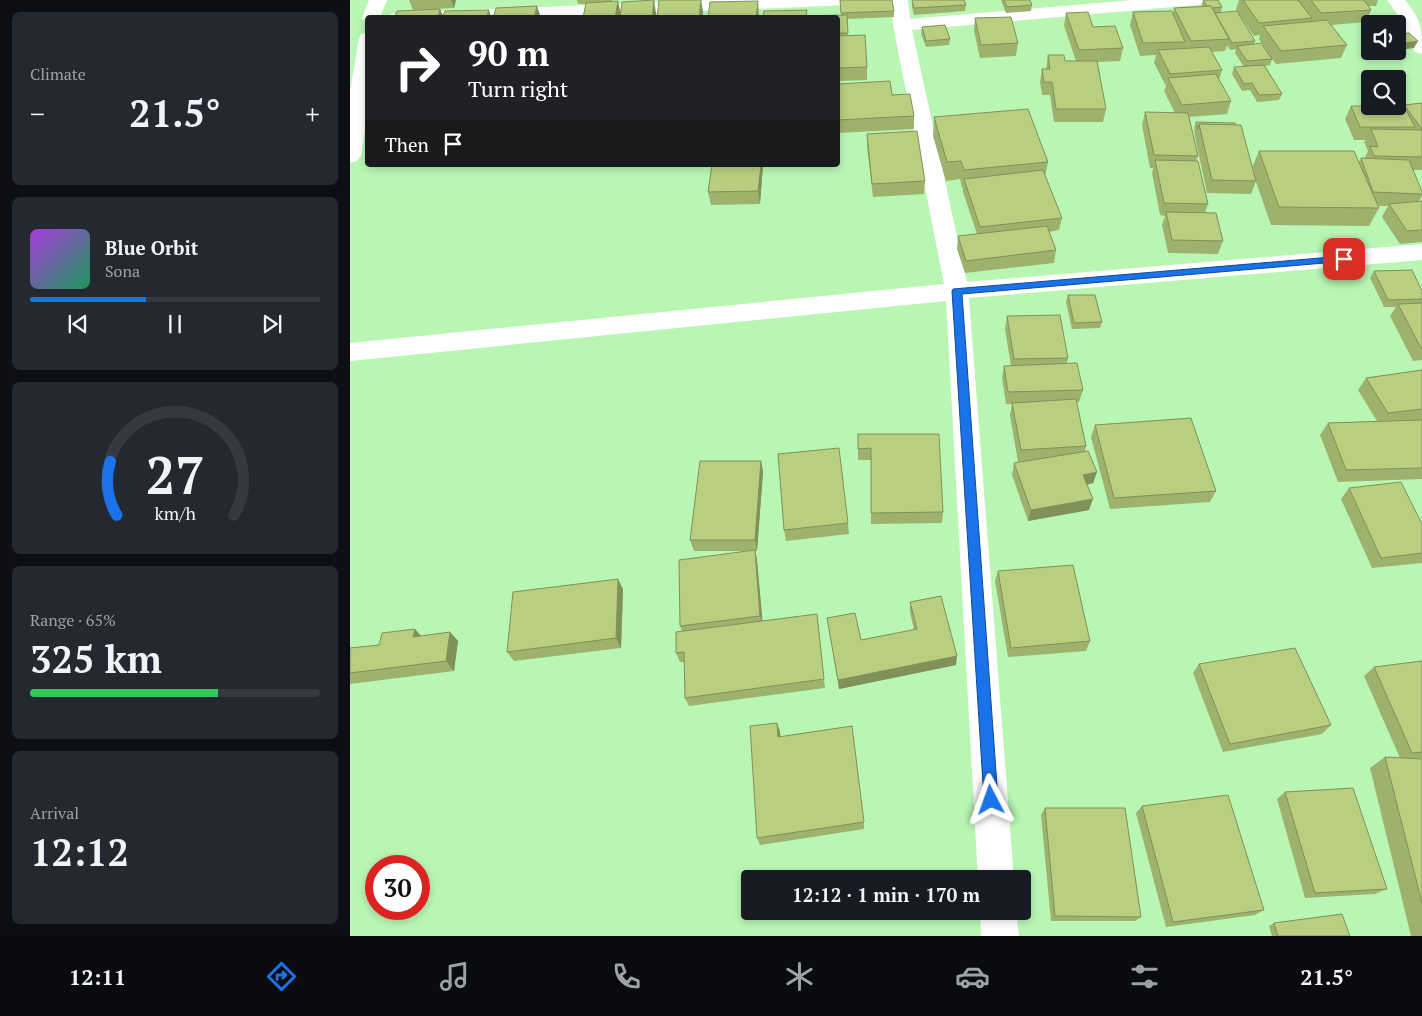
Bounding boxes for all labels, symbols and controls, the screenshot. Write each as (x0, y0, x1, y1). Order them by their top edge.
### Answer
map controls (1361, 15, 1406, 115)
button: sound (1361, 15, 1406, 60)
text: 90 m (468, 30, 549, 76)
icon: right (385, 35, 450, 100)
text: Climate (30, 63, 86, 85)
button: search (1361, 70, 1406, 115)
text: Turn right (468, 74, 568, 103)
text: 21.5° (129, 88, 221, 138)
text: − (30, 95, 45, 132)
text: + (305, 95, 320, 132)
icon: arrive (439, 130, 467, 158)
text: Then (385, 132, 429, 157)
text: Blue Orbit (105, 235, 198, 260)
pin (1323, 238, 1365, 280)
icon: arrive (1330, 245, 1358, 273)
text: Sona (105, 260, 140, 282)
icon: previous (64, 310, 92, 338)
icon: pause (161, 310, 189, 338)
icon: next (258, 310, 286, 338)
text: 27 (146, 440, 204, 509)
text: km/h (154, 501, 196, 525)
text: Range · 65% (30, 609, 116, 631)
text: 325 km (30, 634, 162, 684)
position arrow (964, 773, 1016, 825)
text: Arrival (30, 802, 79, 824)
text: 12:12 (30, 827, 129, 877)
speed limit sign: 30 (365, 855, 430, 920)
text: 12:12 · 1 min · 170 m (792, 882, 980, 907)
icon: directions (264, 959, 299, 994)
icon: music (437, 959, 472, 994)
icon: phone (609, 959, 644, 994)
icon: climate (782, 959, 817, 994)
icon: car (955, 959, 990, 994)
icon: filters (1127, 959, 1162, 994)
text: 12:11 (69, 962, 126, 991)
text: 21.5° (1300, 962, 1353, 991)

